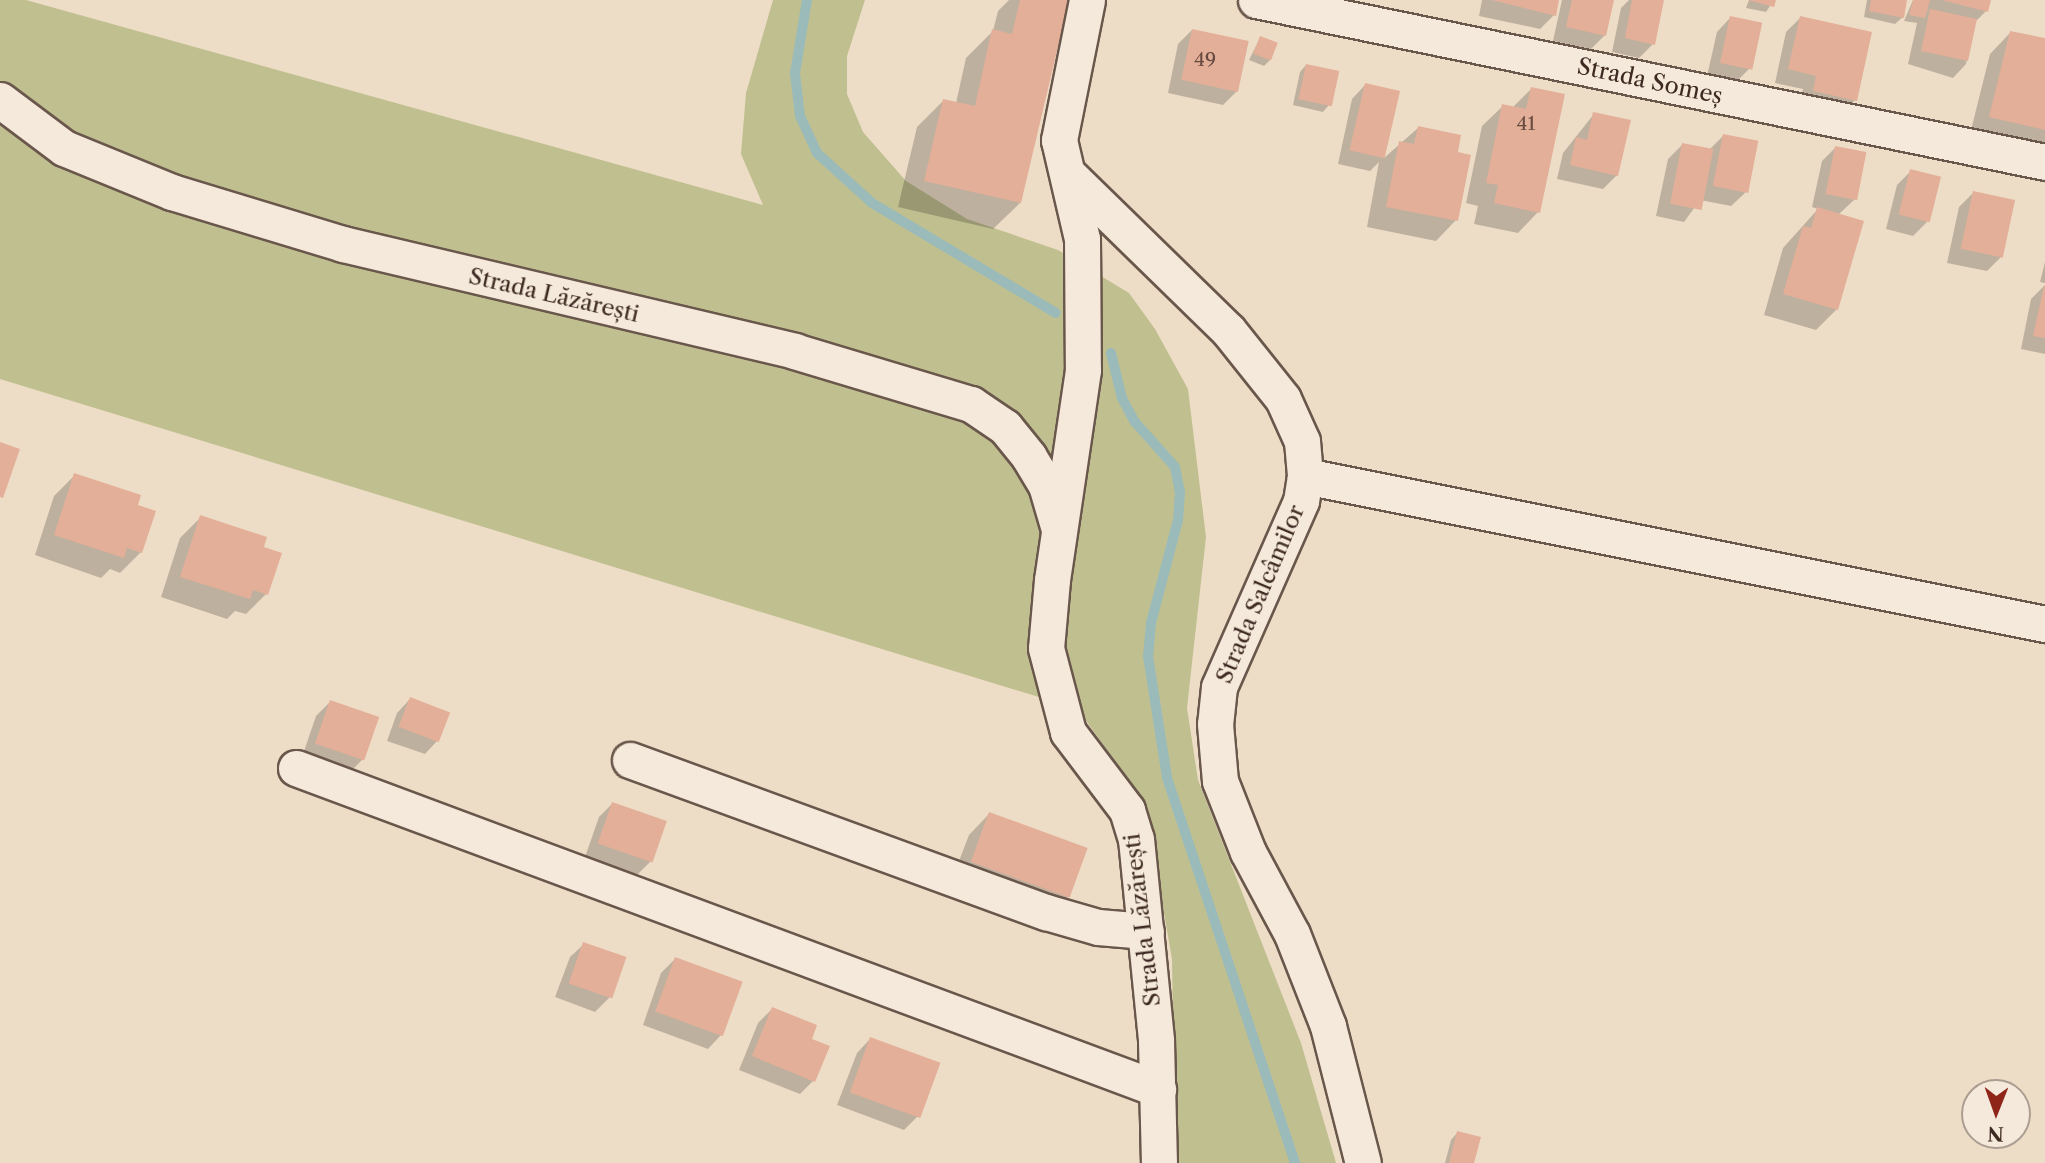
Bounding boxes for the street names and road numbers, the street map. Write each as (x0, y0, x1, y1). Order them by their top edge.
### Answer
street label: Strada Someș (1575, 52, 1725, 110)
street label: Strada Lăzărești (466, 262, 642, 328)
street label: Strada Salcâmilor (1210, 500, 1310, 688)
street label: Strada Lăzărești (1118, 832, 1166, 1008)

